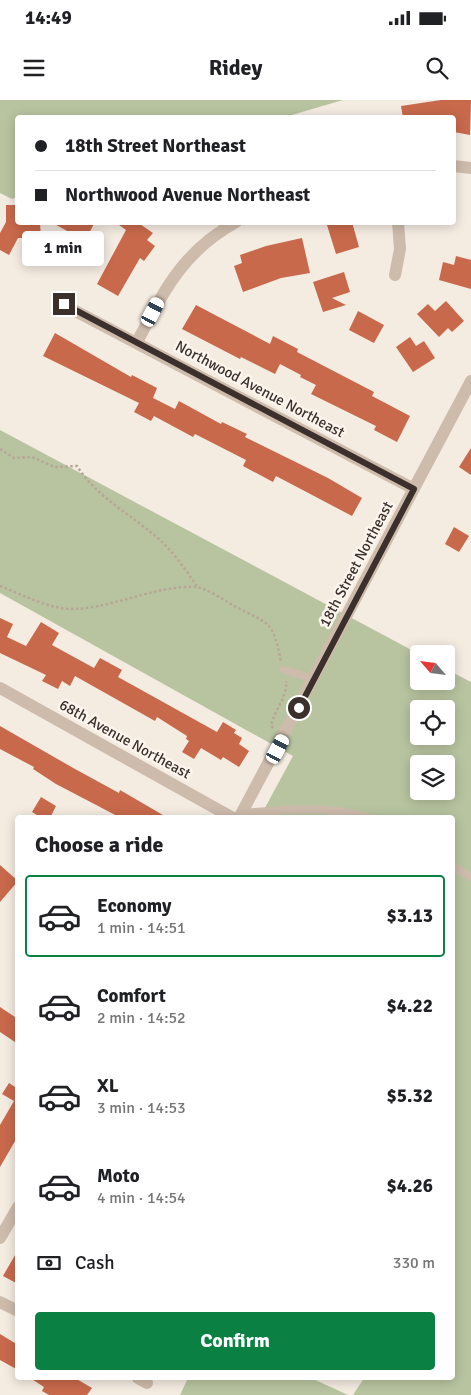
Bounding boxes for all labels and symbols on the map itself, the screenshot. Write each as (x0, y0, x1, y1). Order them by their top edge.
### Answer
callout: 1 min (23, 232, 105, 266)
route end (53, 293, 75, 315)
car (139, 295, 166, 329)
street label: Northwood Avenue Northeast (172, 337, 348, 441)
street label: 18th Street Northeast (315, 498, 397, 630)
north arrow (410, 645, 455, 690)
street label: 68th Avenue Northeast (56, 695, 194, 783)
route start (288, 697, 310, 719)
car (264, 732, 291, 766)

